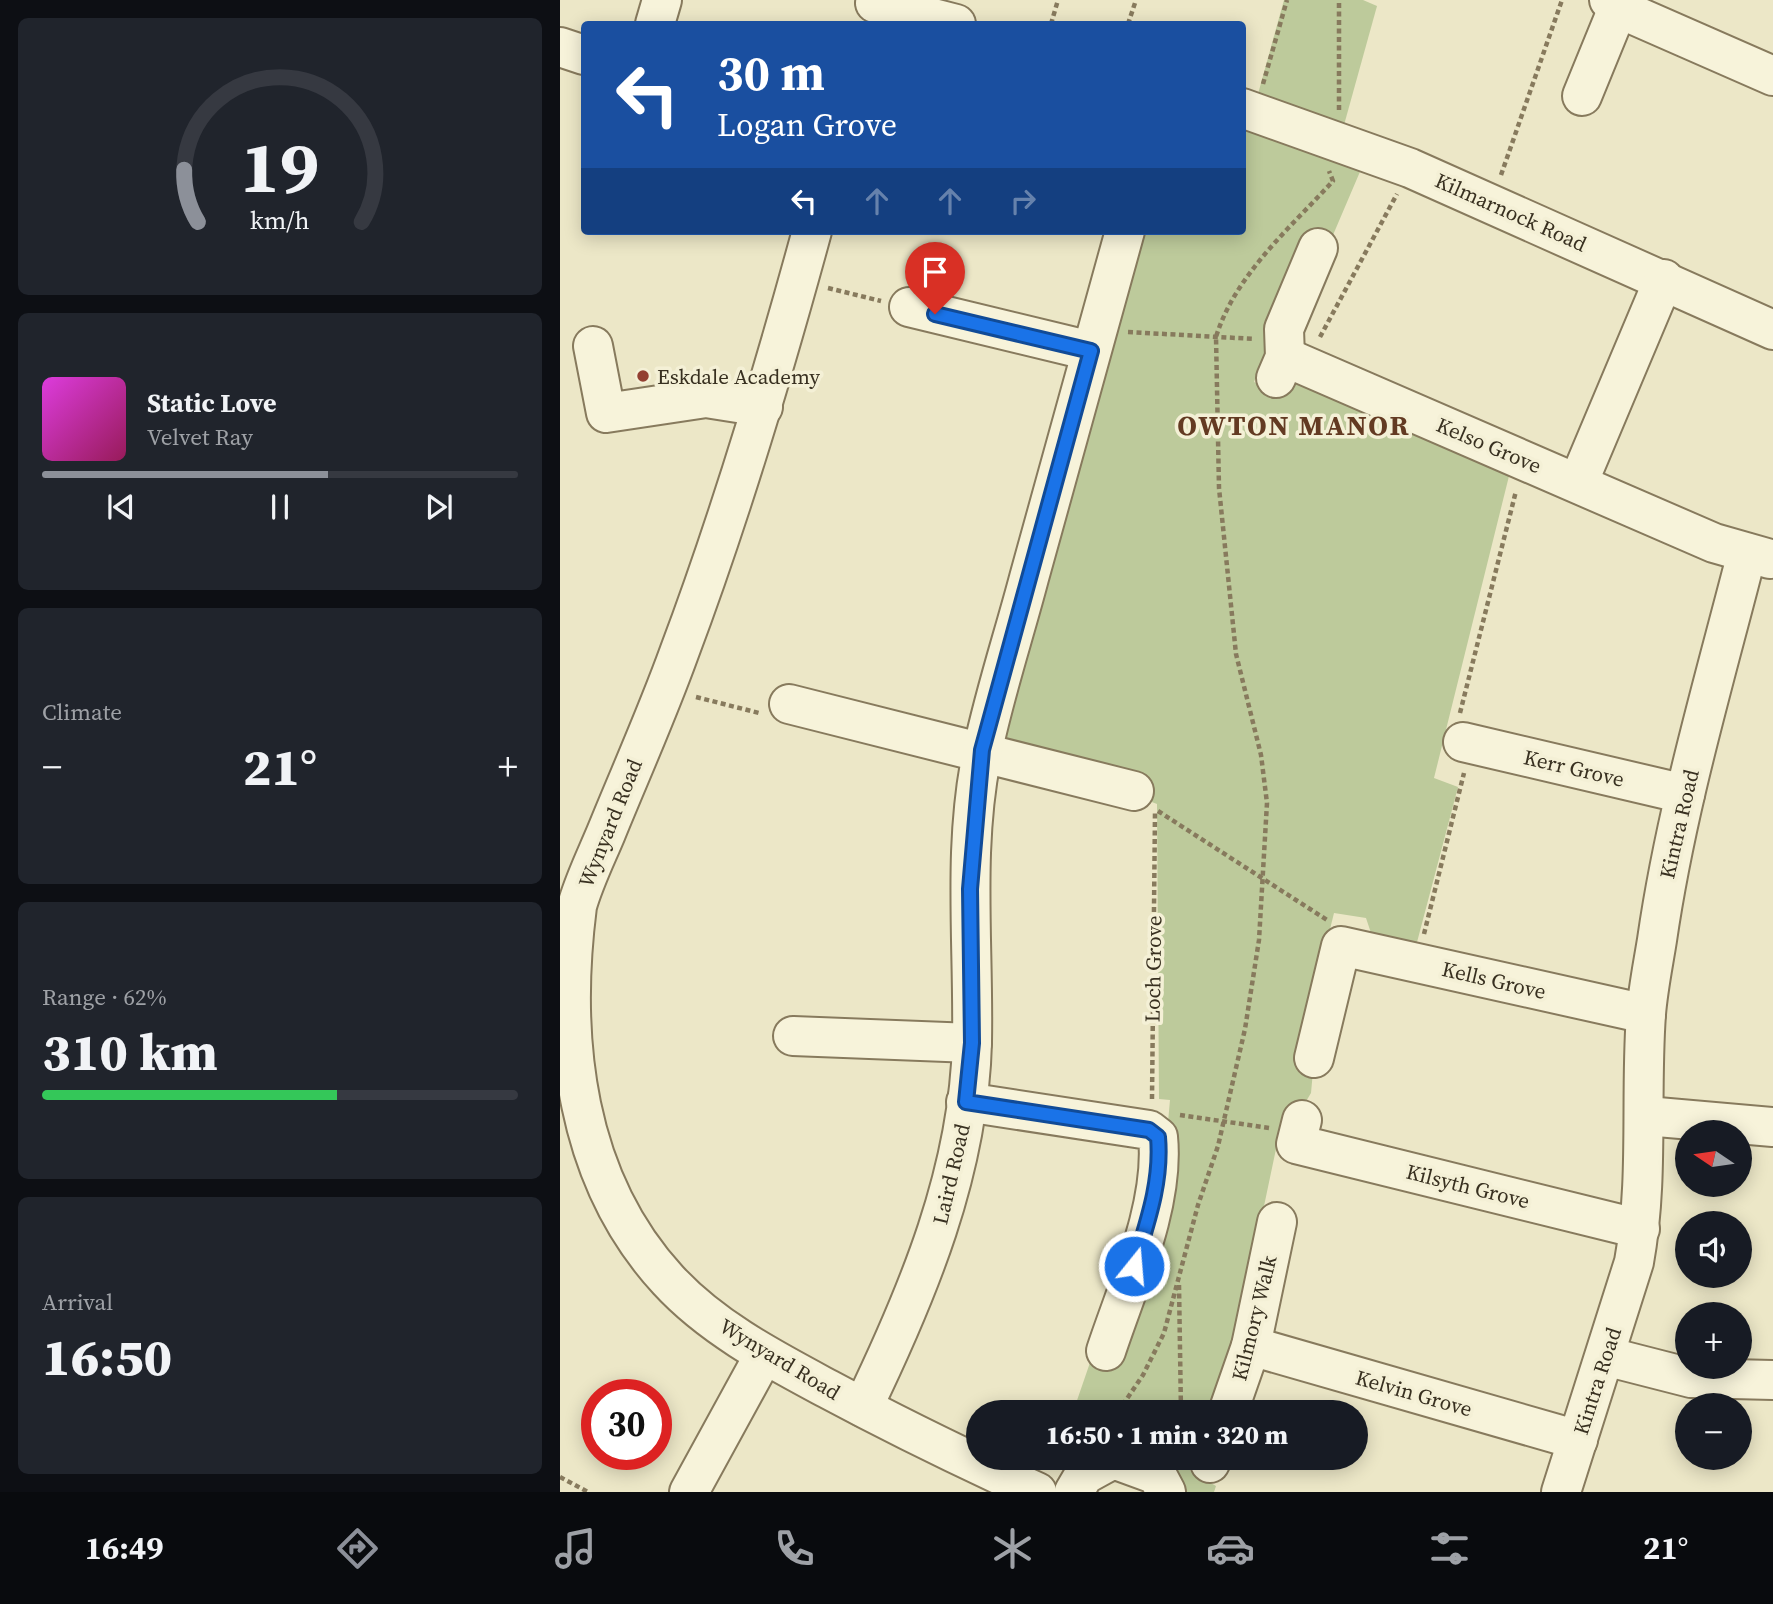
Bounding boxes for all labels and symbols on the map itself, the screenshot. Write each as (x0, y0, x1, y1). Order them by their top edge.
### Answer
street label: Kilmarnock Road (1431, 166, 1592, 258)
pin (905, 242, 965, 314)
place label: Eskdale Academy (657, 362, 820, 391)
marker: Eskdale Academy (635, 368, 651, 384)
district label: OWTON MANOR (1177, 406, 1411, 444)
street label: Kelso Grove (1432, 410, 1546, 480)
street label: Kerr Grove (1521, 742, 1627, 794)
street label: Wynyard Road (571, 754, 649, 892)
street label: Kintra Road (1652, 766, 1706, 882)
street label: Loch Grove (1138, 915, 1168, 1023)
street label: Kells Grove (1439, 954, 1549, 1006)
north arrow (1675, 1120, 1752, 1197)
street label: Laird Road (925, 1121, 977, 1227)
street label: Kilsyth Grove (1403, 1157, 1533, 1215)
position arrow (1097, 1229, 1171, 1303)
street label: Kilmory Walk (1224, 1252, 1284, 1384)
street label: Wynyard Road (714, 1311, 846, 1407)
street label: Kintra Road (1566, 1323, 1628, 1439)
street label: Kelvin Grove (1352, 1363, 1476, 1423)
speed limit sign: 30 (581, 1379, 672, 1470)

